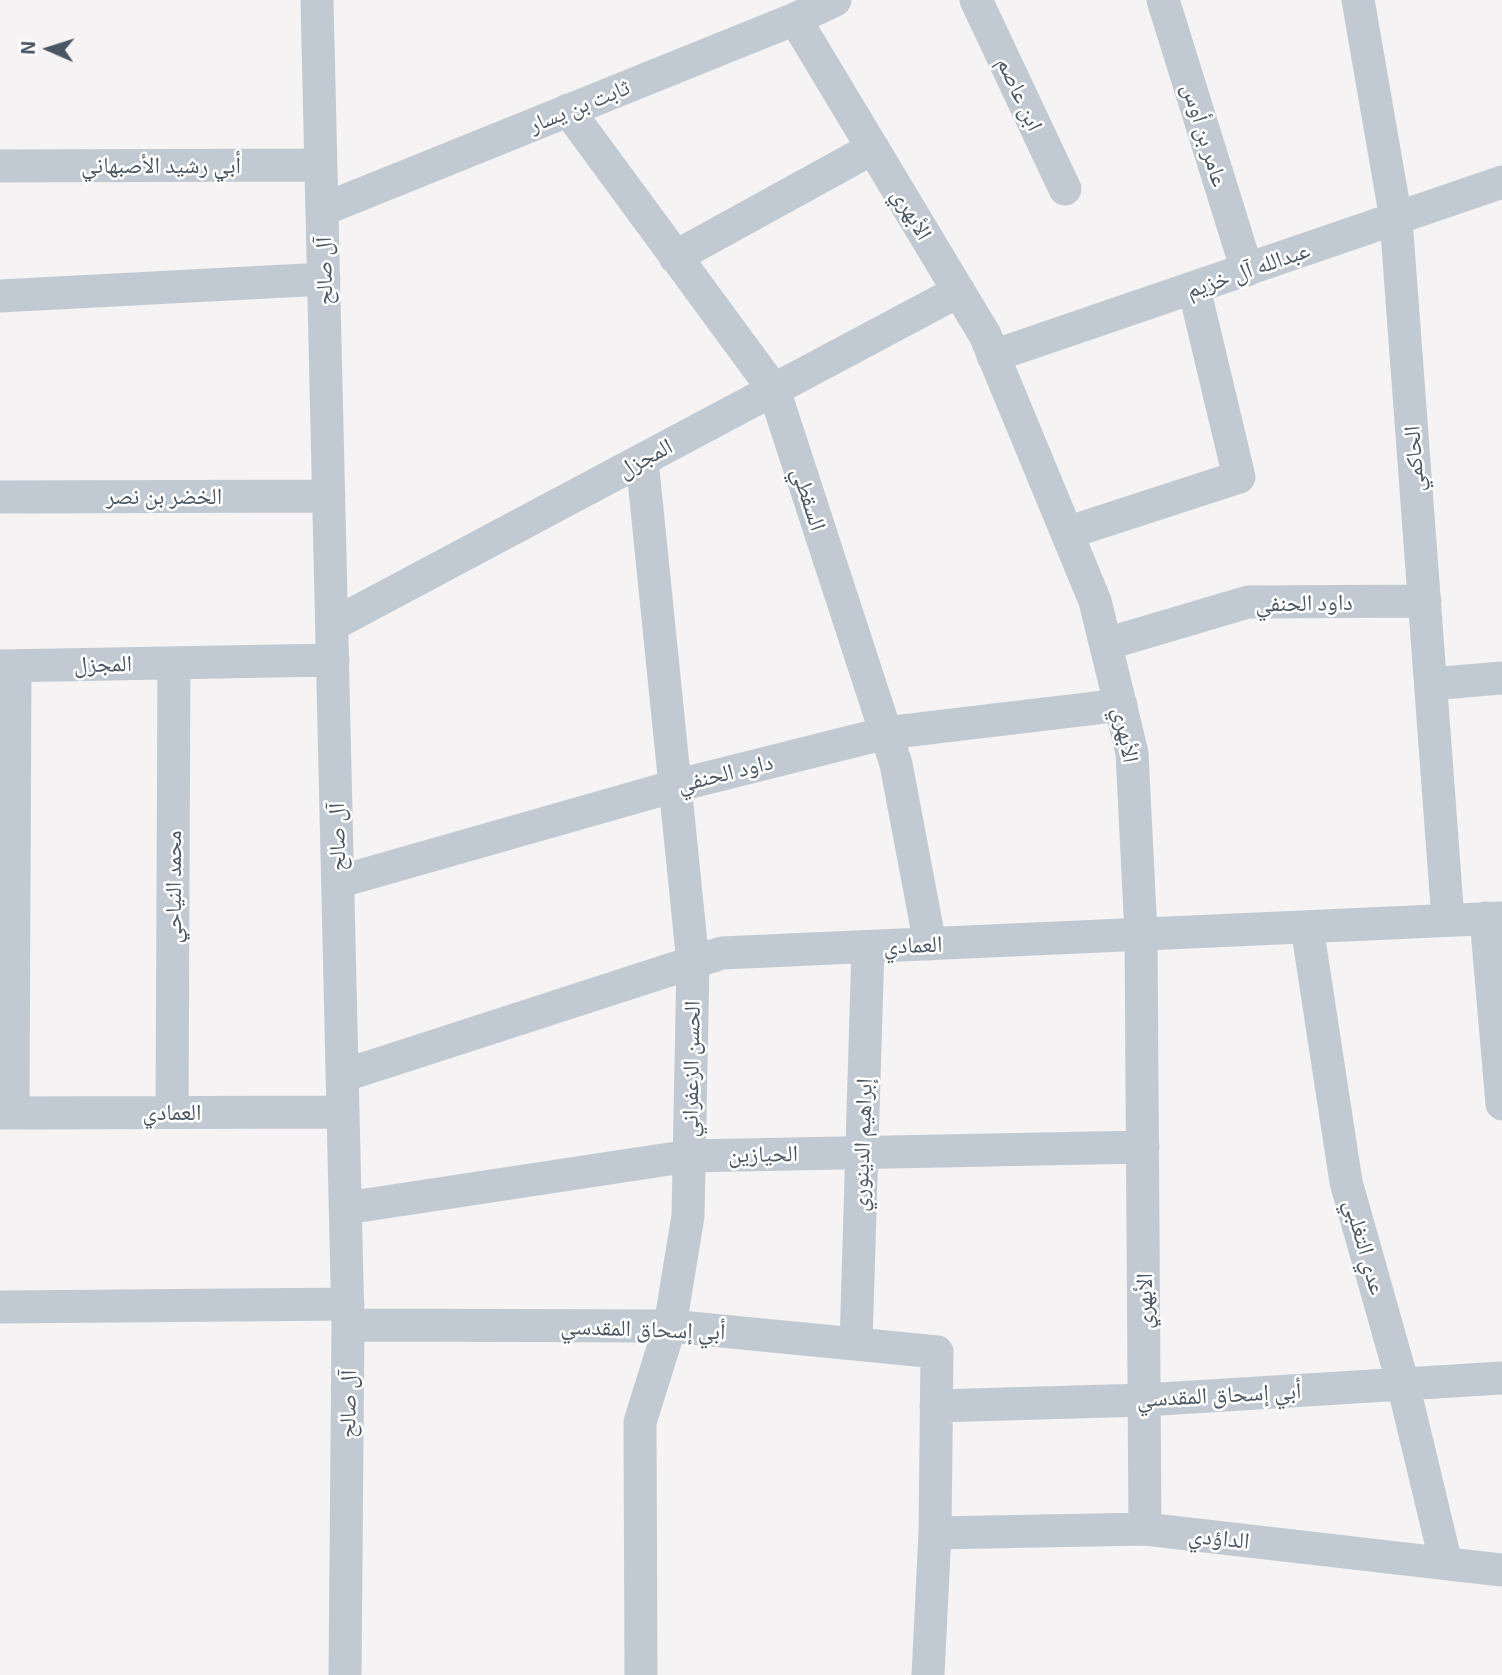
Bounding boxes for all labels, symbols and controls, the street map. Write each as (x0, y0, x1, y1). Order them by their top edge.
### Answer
north arrow (14, 14, 84, 84)
text: N (16, 40, 39, 55)
street label: ابن عاصم (991, 53, 1049, 135)
street label: ثابت بن يسار (524, 73, 634, 139)
street label: عامر بن أوس (1176, 80, 1234, 190)
street label: أبي رشيد الأصبهاني (81, 151, 241, 179)
street label: الأبهري (886, 183, 938, 245)
street label: عبدالله آل خزيم (1183, 236, 1313, 304)
street label: آل صالح (310, 237, 338, 305)
street label: الحاكمي (1398, 425, 1430, 493)
street label: المجزل (613, 432, 677, 484)
street label: السقطي (786, 464, 832, 534)
street label: الخضر بن نصر (106, 482, 222, 510)
street label: داود الحنفي (1255, 588, 1353, 618)
street label: المجزل (74, 650, 132, 678)
street label: الأبهري (1107, 705, 1145, 765)
street label: داود الحنفي (674, 748, 776, 798)
street label: آل صالح (323, 803, 351, 871)
street label: محمد النياحي (159, 831, 187, 943)
street label: العمادي (883, 930, 943, 960)
street label: الحسن الزعفراني (676, 1000, 706, 1138)
street label: إبراهيم الدينوري (846, 1078, 878, 1212)
street label: العمادي (143, 1098, 201, 1126)
street label: الحيازين (728, 1140, 798, 1168)
street label: عدي التغلبي (1338, 1196, 1392, 1298)
street label: الأبهري (1130, 1273, 1158, 1329)
street label: أبي إسحاق المقدسي (560, 1312, 726, 1346)
street label: آل صالح (334, 1370, 362, 1438)
street label: أبي إسحاق المقدسي (1136, 1377, 1302, 1413)
street label: الداؤدي (1187, 1521, 1251, 1555)

